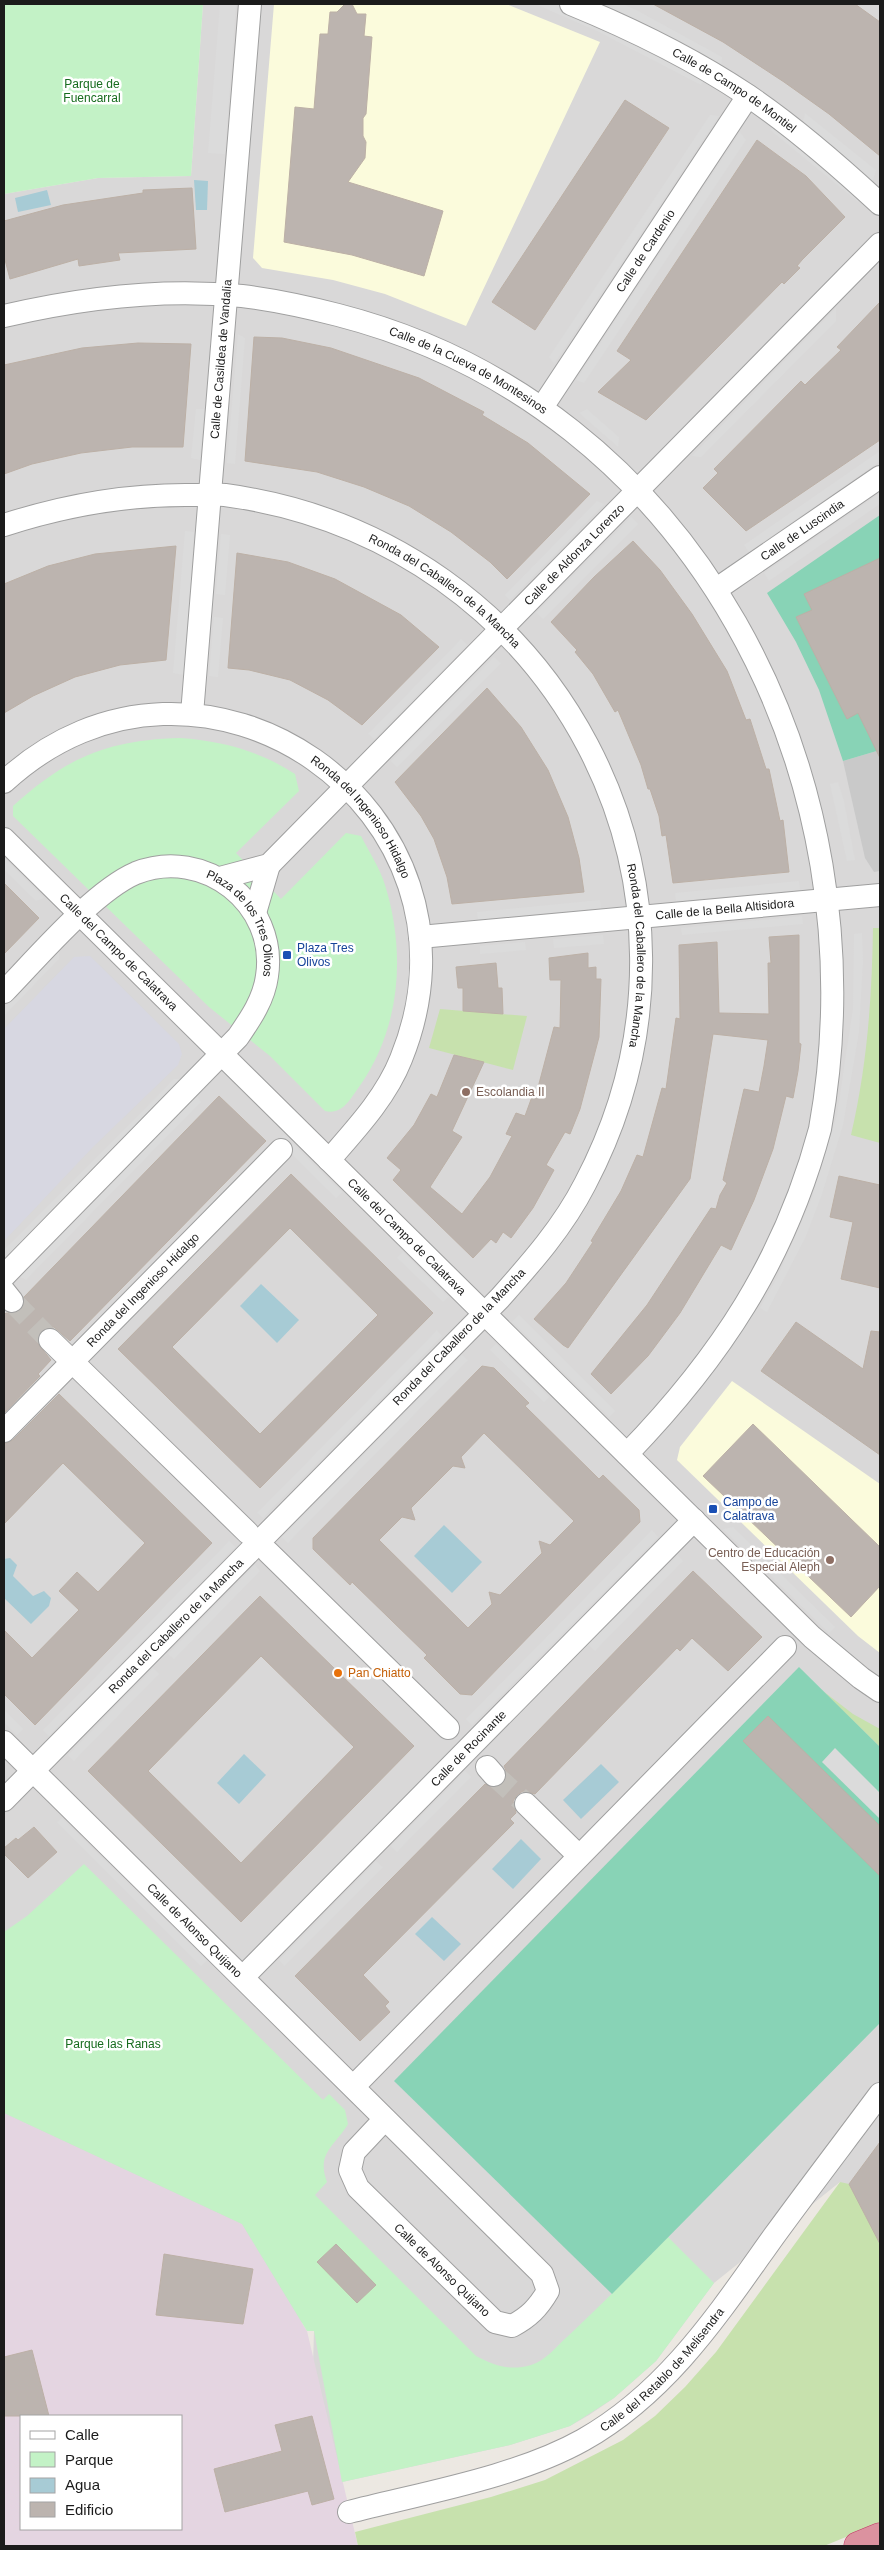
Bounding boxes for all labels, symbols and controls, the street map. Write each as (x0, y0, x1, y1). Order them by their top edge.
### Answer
street label: Calle de Campo de Montiel (670, 45, 799, 135)
park label: Parque de Fuencarral (63, 77, 121, 105)
street label: Calle de Cardenio (613, 207, 678, 295)
street label: Calle de Casildea de Vandalia (207, 278, 235, 440)
street label: Calle de la Cueva de Montesinos (387, 324, 550, 417)
street label: Calle de Luscindia (758, 497, 847, 564)
street label: Calle de Aldonza Lorenzo (521, 501, 628, 608)
street label: Ronda del Caballero de la Mancha (367, 531, 523, 651)
street label: Ronda del Ingenioso Hidalgo (308, 753, 413, 881)
street label: Ronda del Caballero de la Mancha (624, 862, 648, 1049)
street label: Plaza de los Tres Olivos (204, 867, 275, 978)
street label: Calle del Campo de Calatrava (57, 891, 181, 1014)
street label: Calle de la Bella Altisidora (655, 896, 795, 922)
place label: Plaza Tres Olivos (297, 941, 354, 969)
marker: Plaza Tres Olivos (281, 949, 293, 961)
place label: Escolandia II (476, 1085, 545, 1099)
marker: Escolandia II (460, 1086, 472, 1098)
street label: Calle del Campo de Calatrava (345, 1175, 469, 1298)
street label: Ronda del Ingenioso Hidalgo (84, 1230, 202, 1350)
street label: Ronda del Caballero de la Mancha (390, 1265, 528, 1408)
place label: Campo de Calatrava (723, 1495, 779, 1523)
marker: Campo de Calatrava (707, 1503, 719, 1515)
place label: Centro de Educación Especial Aleph (708, 1546, 820, 1574)
marker: Centro de Educación Especial Aleph (824, 1554, 836, 1566)
street label: Ronda del Caballero de la Mancha (106, 1555, 247, 1696)
place label: Pan Chiatto (348, 1666, 411, 1680)
marker: Pan Chiatto (332, 1667, 344, 1679)
street label: Calle de Rocinante (428, 1707, 509, 1790)
street label: Calle de Alonso Quijano (144, 1880, 245, 1981)
park label: Parque las Ranas (65, 2037, 161, 2051)
street label: Calle de Alonso Quijano (391, 2220, 493, 2320)
street label: Calle del Retablo de Melisendra (597, 2305, 727, 2435)
legend (20, 2415, 182, 2530)
text: Calle (65, 2426, 99, 2443)
text: Parque (65, 2451, 113, 2468)
text: Agua (65, 2476, 101, 2493)
text: Edificio (65, 2501, 113, 2518)

